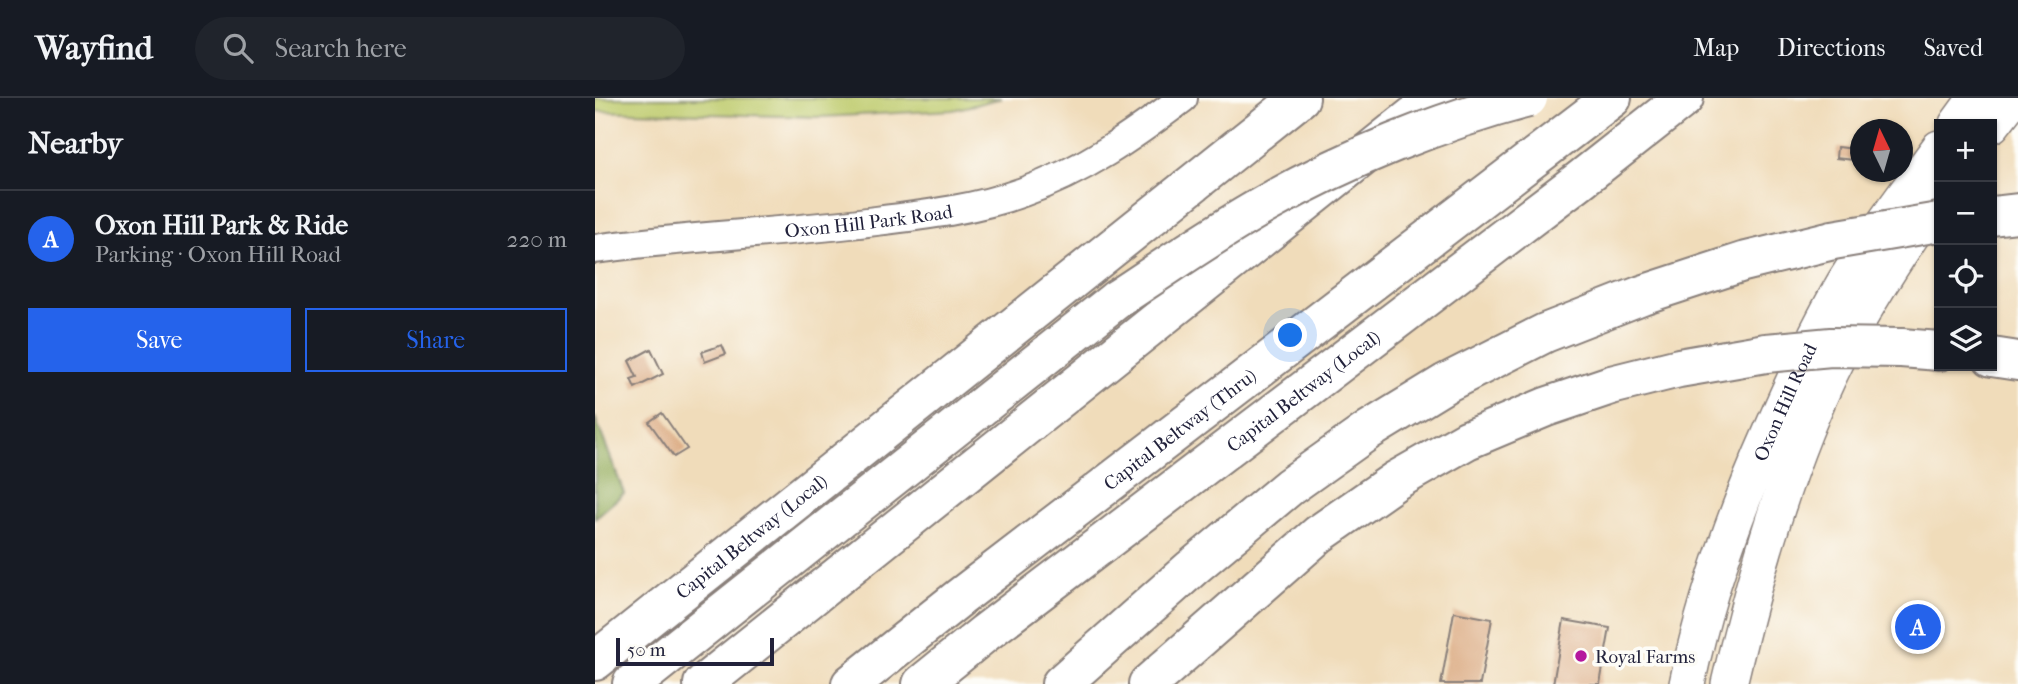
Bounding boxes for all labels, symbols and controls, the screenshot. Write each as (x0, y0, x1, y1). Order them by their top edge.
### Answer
search box (195, 17, 685, 80)
text: Wayfind (35, 29, 153, 68)
icon: search (219, 29, 257, 67)
text: Search here (275, 33, 407, 64)
text: Map (1693, 34, 1739, 62)
text: Directions (1777, 34, 1885, 62)
text: Saved (1923, 34, 1983, 62)
north arrow (1850, 119, 1913, 182)
map controls (1934, 119, 1997, 371)
button: + (1934, 119, 1997, 182)
text: Nearby (28, 126, 123, 161)
button: − (1934, 182, 1997, 245)
street label: Oxon Hill Park Road (784, 200, 955, 242)
text: Oxon Hill Park & Ride (95, 210, 348, 241)
text: A (44, 226, 58, 253)
text: 220 m (507, 226, 567, 253)
text: Parking · Oxon Hill Road (95, 241, 341, 268)
button: locate (1934, 245, 1997, 308)
button: Save (28, 308, 291, 372)
button: Share (305, 308, 567, 372)
button: layers (1934, 308, 1997, 371)
your location (1273, 318, 1307, 352)
street label: Capital Beltway (Local) (1223, 326, 1385, 457)
street label: Oxon Hill Road (1750, 339, 1822, 465)
street label: Capital Beltway (Thru) (1100, 365, 1261, 495)
street label: Capital Beltway (Local) (672, 470, 832, 604)
pin: A (1895, 601, 1941, 653)
scale bar (616, 635, 773, 667)
text: 50 m (627, 639, 666, 661)
place label: Royal Farms (1595, 646, 1695, 668)
marker: Royal Farms (1573, 648, 1589, 664)

